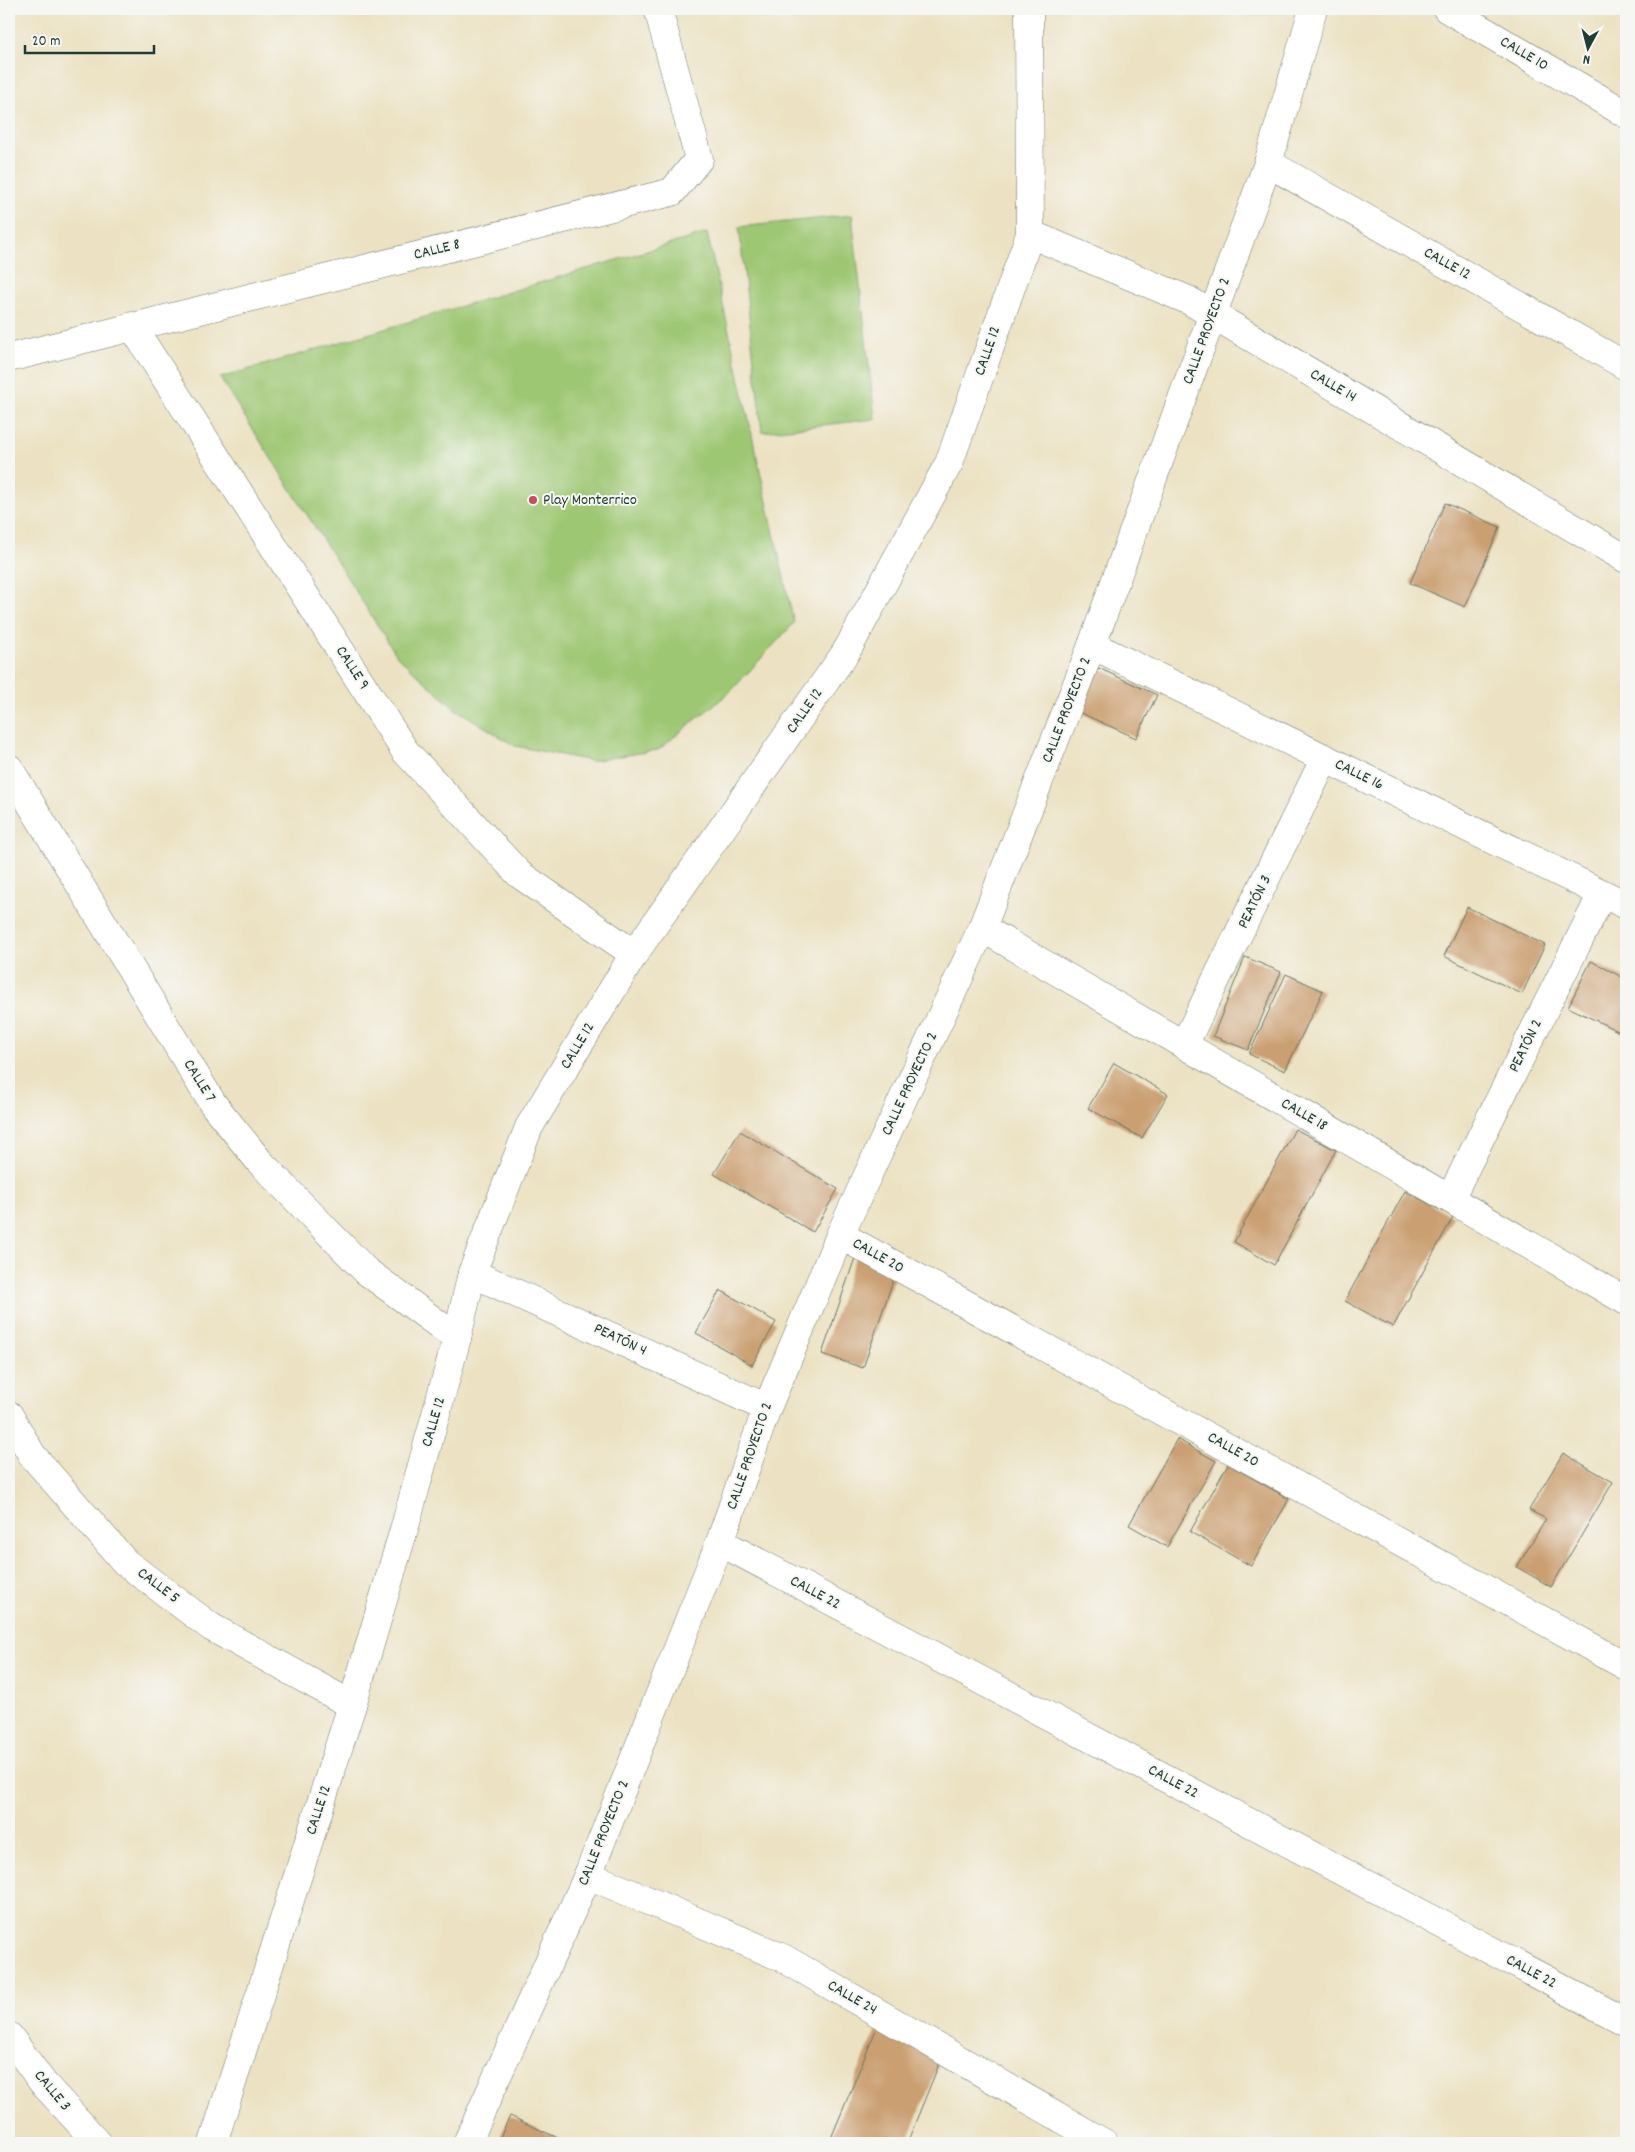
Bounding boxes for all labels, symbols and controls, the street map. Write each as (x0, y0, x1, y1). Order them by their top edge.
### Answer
scale bar (25, 22, 154, 54)
north arrow (1562, 22, 1612, 72)
text: 20 m (32, 31, 60, 53)
street label: CALLE 10 (1495, 31, 1553, 77)
text: N (1582, 49, 1591, 69)
street label: CALLE 8 (411, 233, 463, 267)
street label: CALLE 12 (1419, 242, 1475, 286)
street label: CALLE PROYECTO 2 (1177, 274, 1237, 388)
street label: CALLE 12 (969, 323, 1007, 379)
street label: CALLE 14 (1305, 363, 1361, 409)
place label: Play Monterrico (543, 489, 637, 512)
marker: Play Monterrico (527, 494, 539, 506)
street label: CALLE 9 (329, 642, 375, 694)
street label: CALLE PROYECTO 2 (1036, 654, 1098, 766)
street label: CALLE 12 (781, 683, 829, 739)
street label: CALLE 16 (1331, 753, 1388, 797)
street label: PEATÓN 3 (1232, 871, 1278, 933)
street label: PEATÓN 2 (1503, 1015, 1549, 1077)
street label: CALLE 12 (555, 1018, 601, 1074)
street label: CALLE PROYECTO 2 (876, 1028, 944, 1140)
street label: CALLE 7 (177, 1055, 221, 1107)
street label: CALLE 18 (1276, 1092, 1332, 1138)
street label: CALLE 20 (848, 1232, 908, 1280)
street label: PEATÓN 4 (590, 1318, 650, 1362)
street label: CALLE 12 (416, 1394, 452, 1450)
street label: CALLE PROYECTO 2 (721, 1399, 779, 1513)
street label: CALLE 20 (1203, 1426, 1263, 1474)
street label: CALLE 5 (132, 1562, 184, 1610)
street label: CALLE 22 (785, 1570, 845, 1616)
street label: CALLE 22 (1143, 1759, 1203, 1805)
street label: CALLE PROYECTO 2 (572, 1777, 636, 1889)
street label: CALLE 12 (300, 1782, 338, 1838)
street label: CALLE 22 (1501, 1949, 1561, 1995)
street label: CALLE 24 (823, 1974, 881, 2022)
street label: CALLE 3 (28, 2065, 76, 2117)

